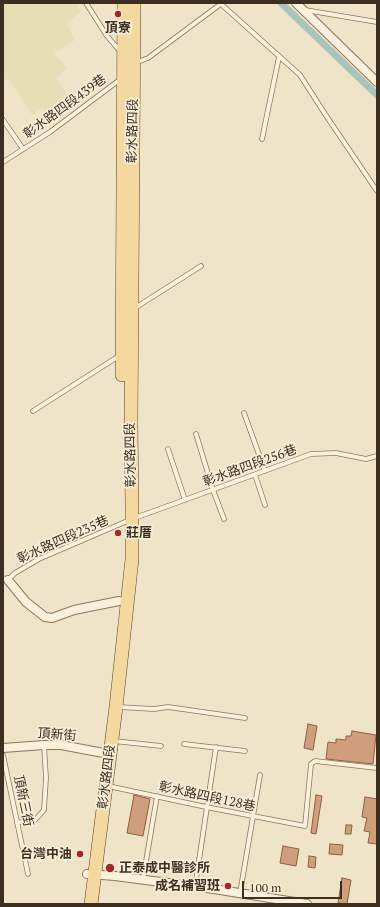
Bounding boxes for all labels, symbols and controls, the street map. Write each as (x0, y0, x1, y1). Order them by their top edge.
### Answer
marker: 頂寮 (113, 9, 123, 19)
place label: 頂寮 (105, 20, 131, 36)
street label: 彰水路四段439巷 (20, 72, 110, 142)
street label: 彰水路四段 (125, 98, 141, 164)
street label: 彰水路四段 (123, 422, 139, 488)
street label: 彰水路四段256巷 (201, 442, 299, 490)
street label: 彰水路四段235巷 (15, 513, 111, 567)
place label: 莊厝 (126, 525, 152, 541)
marker: 莊厝 (113, 528, 123, 538)
street label: 頂新街 (37, 726, 77, 744)
street label: 彰水路四段 (95, 744, 119, 810)
street label: 頂新三街 (10, 774, 36, 828)
street label: 彰水路四段128巷 (157, 779, 257, 815)
place label: 台灣中油 (20, 846, 72, 862)
marker: 台灣中油 (75, 849, 85, 859)
place label: 正泰成中醫診所 (119, 860, 210, 876)
marker: 正泰成中醫診所 (104, 862, 116, 874)
scale bar (244, 873, 344, 899)
place label: 成名補習班 (155, 878, 220, 894)
text: 100 m (249, 880, 281, 895)
marker: 成名補習班 (223, 881, 233, 891)

